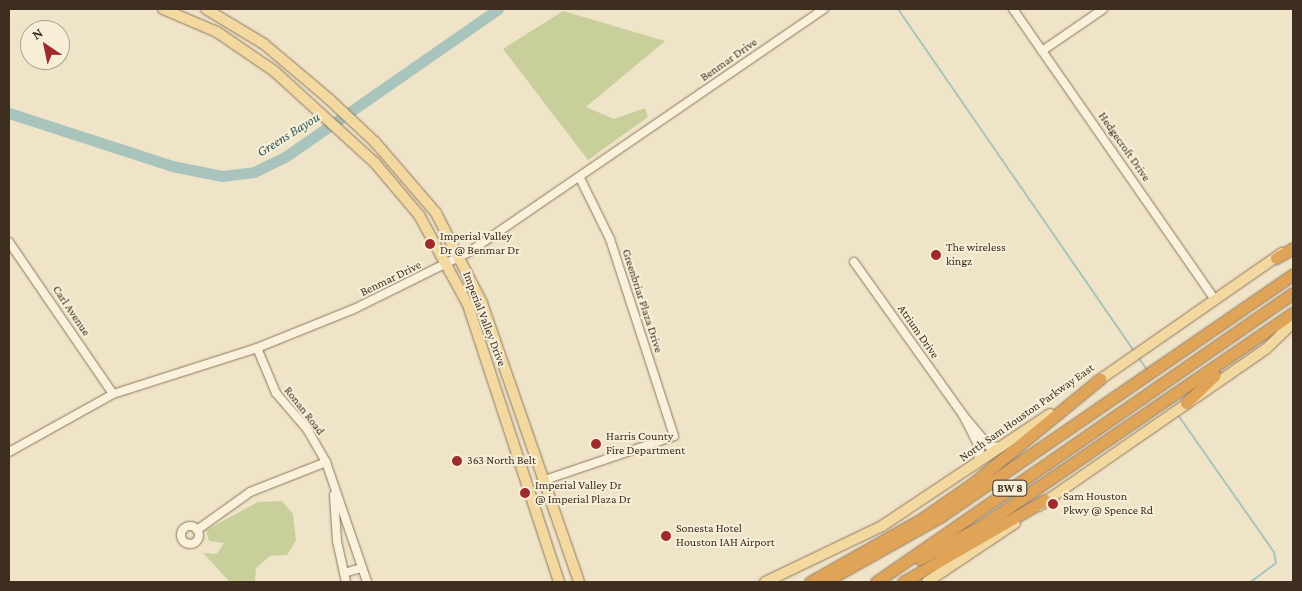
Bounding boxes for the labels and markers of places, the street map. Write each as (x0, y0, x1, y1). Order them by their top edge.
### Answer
place label: Imperial Valley Dr @ Benmar Dr (440, 230, 520, 258)
marker: Imperial Valley Dr @ Benmar Dr (424, 238, 436, 250)
place label: The wireless kingz (946, 241, 1006, 269)
marker: The wireless kingz (930, 249, 942, 261)
place label: Harris County Fire Department (606, 430, 685, 458)
marker: Harris County Fire Department (590, 438, 602, 450)
place label: 363 North Belt (467, 454, 536, 468)
marker: 363 North Belt (451, 455, 463, 467)
place label: Imperial Valley Dr @ Imperial Plaza Dr (535, 479, 631, 507)
marker: Imperial Valley Dr @ Imperial Plaza Dr (519, 487, 531, 499)
place label: Sam Houston Pkwy @ Spence Rd (1063, 490, 1153, 518)
marker: Sam Houston Pkwy @ Spence Rd (1047, 498, 1059, 510)
place label: Sonesta Hotel Houston IAH Airport (676, 522, 775, 550)
marker: Sonesta Hotel Houston IAH Airport (660, 530, 672, 542)

